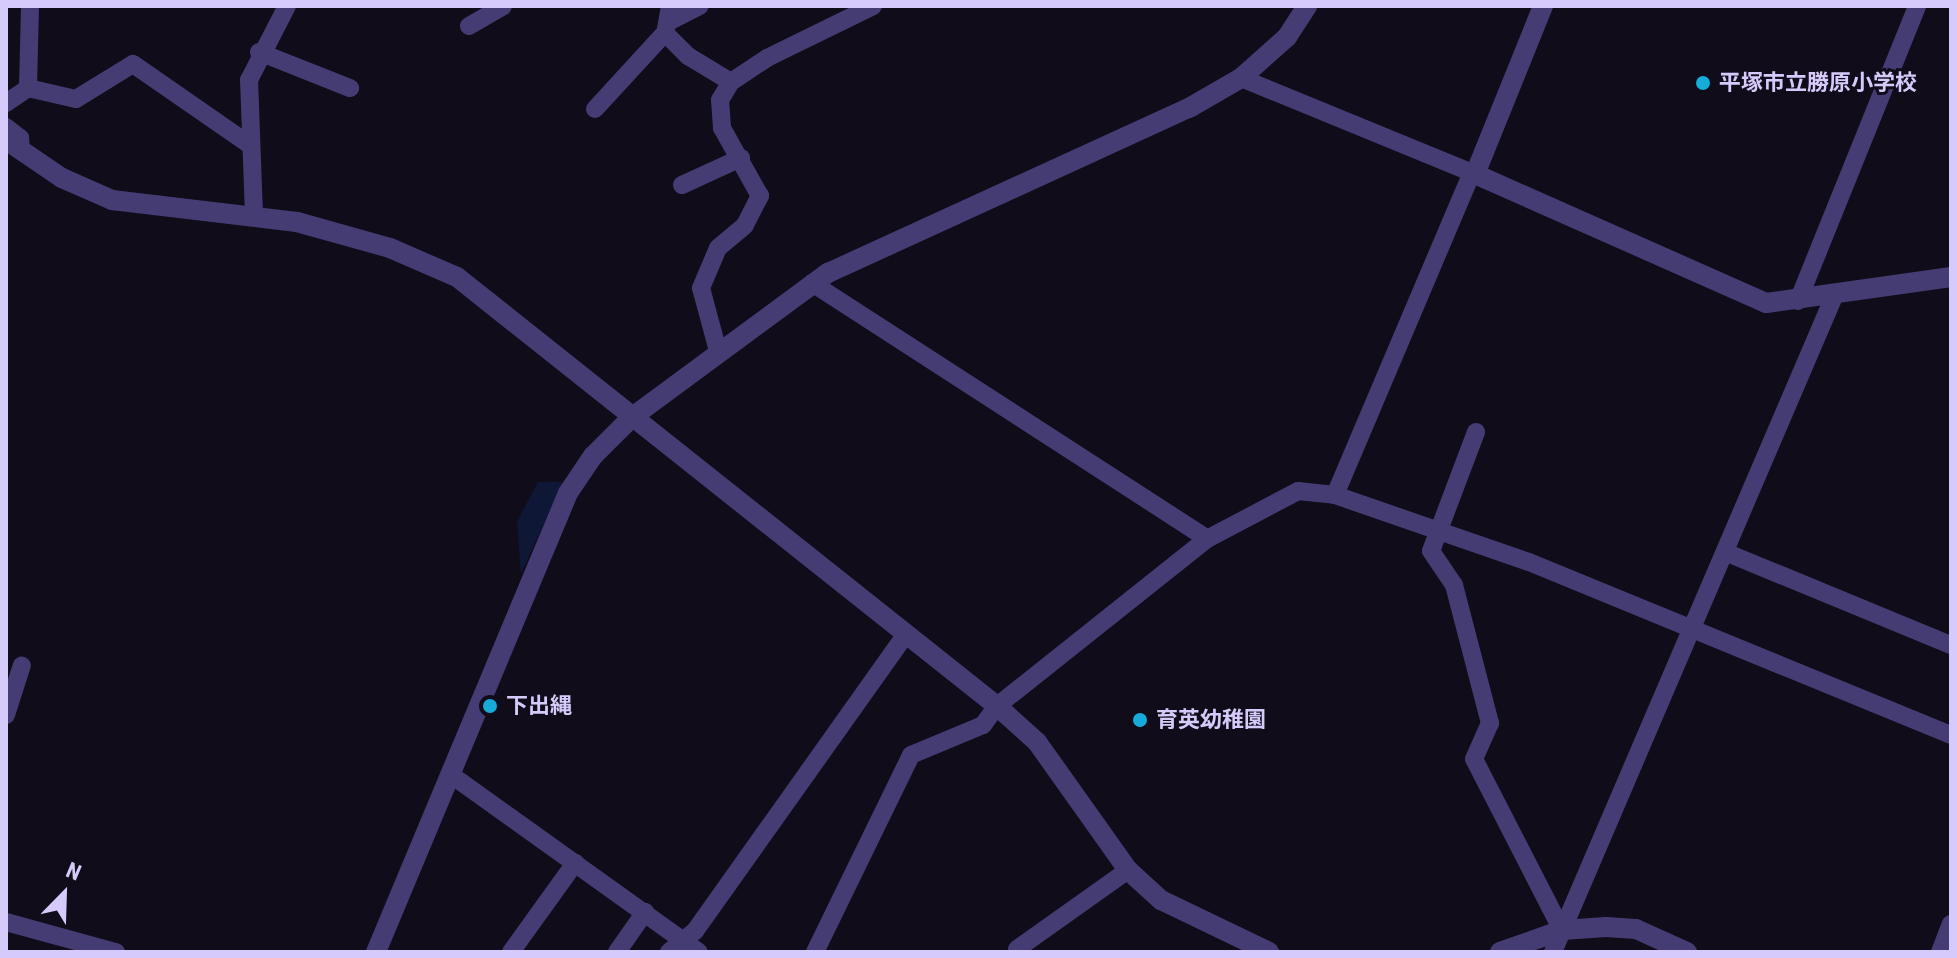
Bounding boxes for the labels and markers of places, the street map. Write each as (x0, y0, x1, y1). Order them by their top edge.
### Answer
place label: 平塚市立勝原小学校 (1719, 70, 1917, 96)
marker: 平塚市立勝原小学校 (1694, 74, 1712, 92)
place label: 下出縄 (506, 693, 572, 719)
marker: 下出縄 (481, 697, 499, 715)
place label: 育英幼稚園 (1156, 707, 1266, 733)
marker: 育英幼稚園 (1131, 711, 1149, 729)

